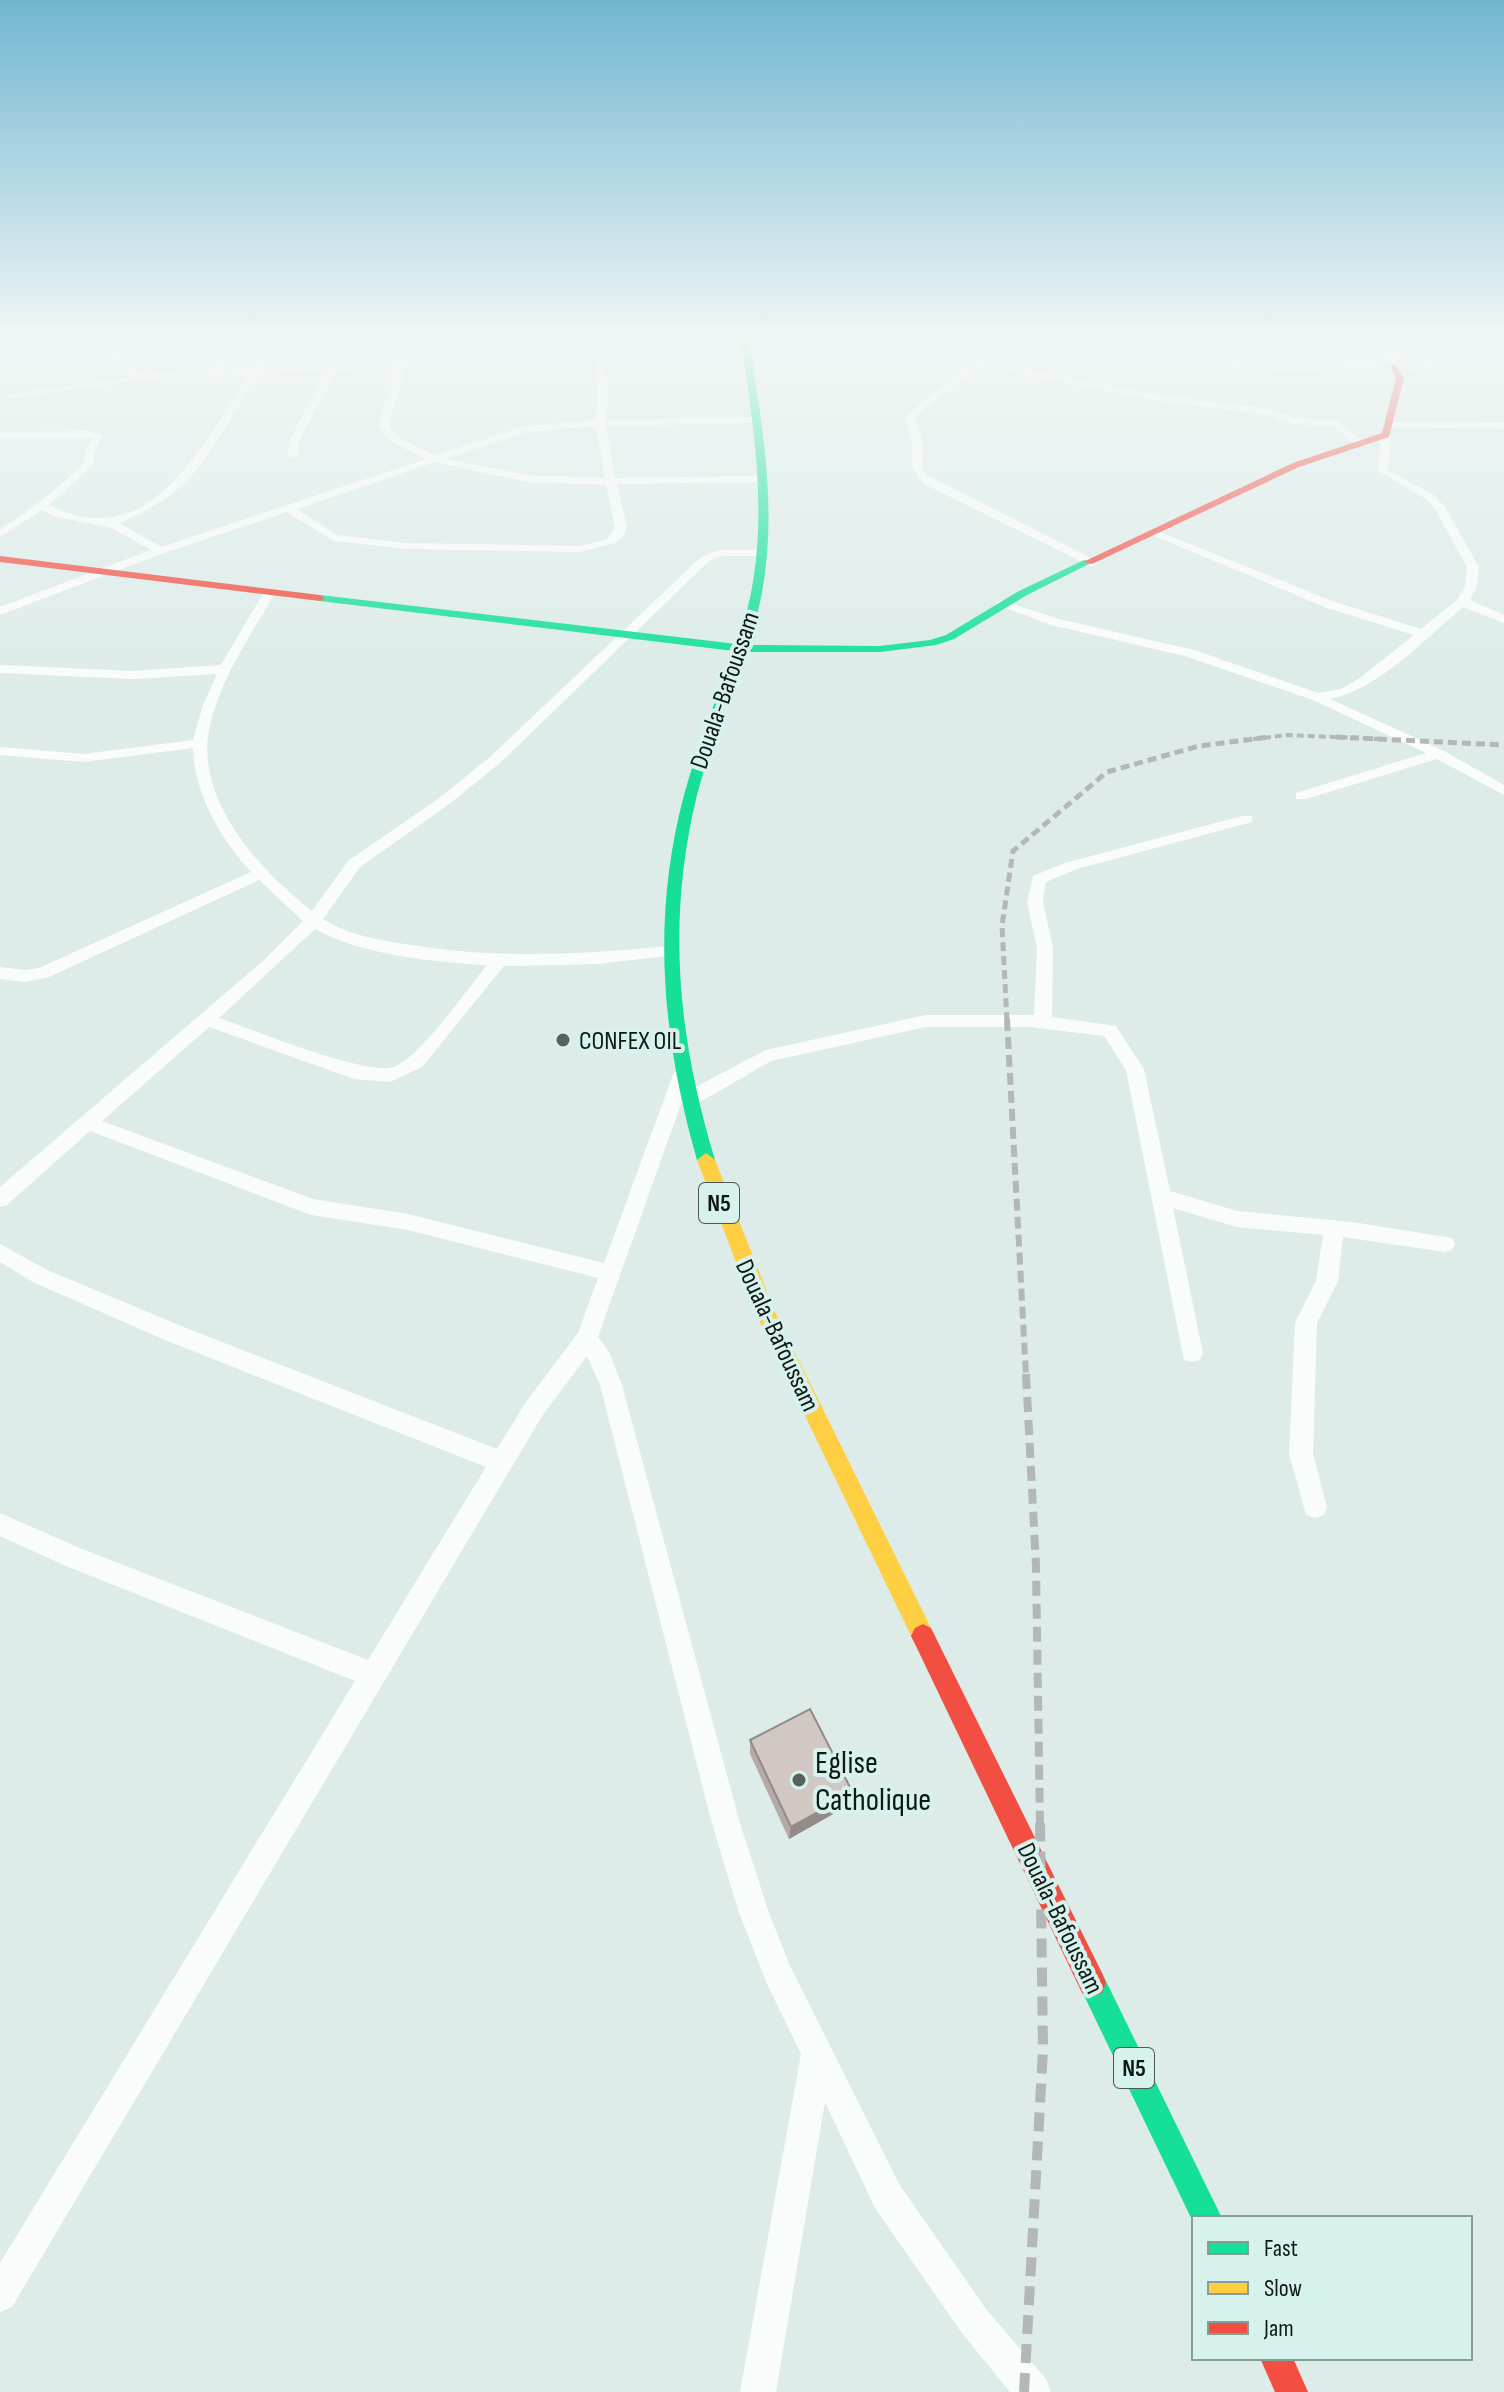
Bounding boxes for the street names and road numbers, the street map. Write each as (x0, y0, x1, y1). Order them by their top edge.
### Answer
street label: Douala-Bafoussam (684, 608, 767, 773)
road number: N5 (699, 1183, 739, 1223)
street label: Douala-Bafoussam (728, 1255, 825, 1417)
street label: Douala-Bafoussam (1010, 1838, 1110, 1999)
road number: N5 (1114, 2048, 1154, 2088)

